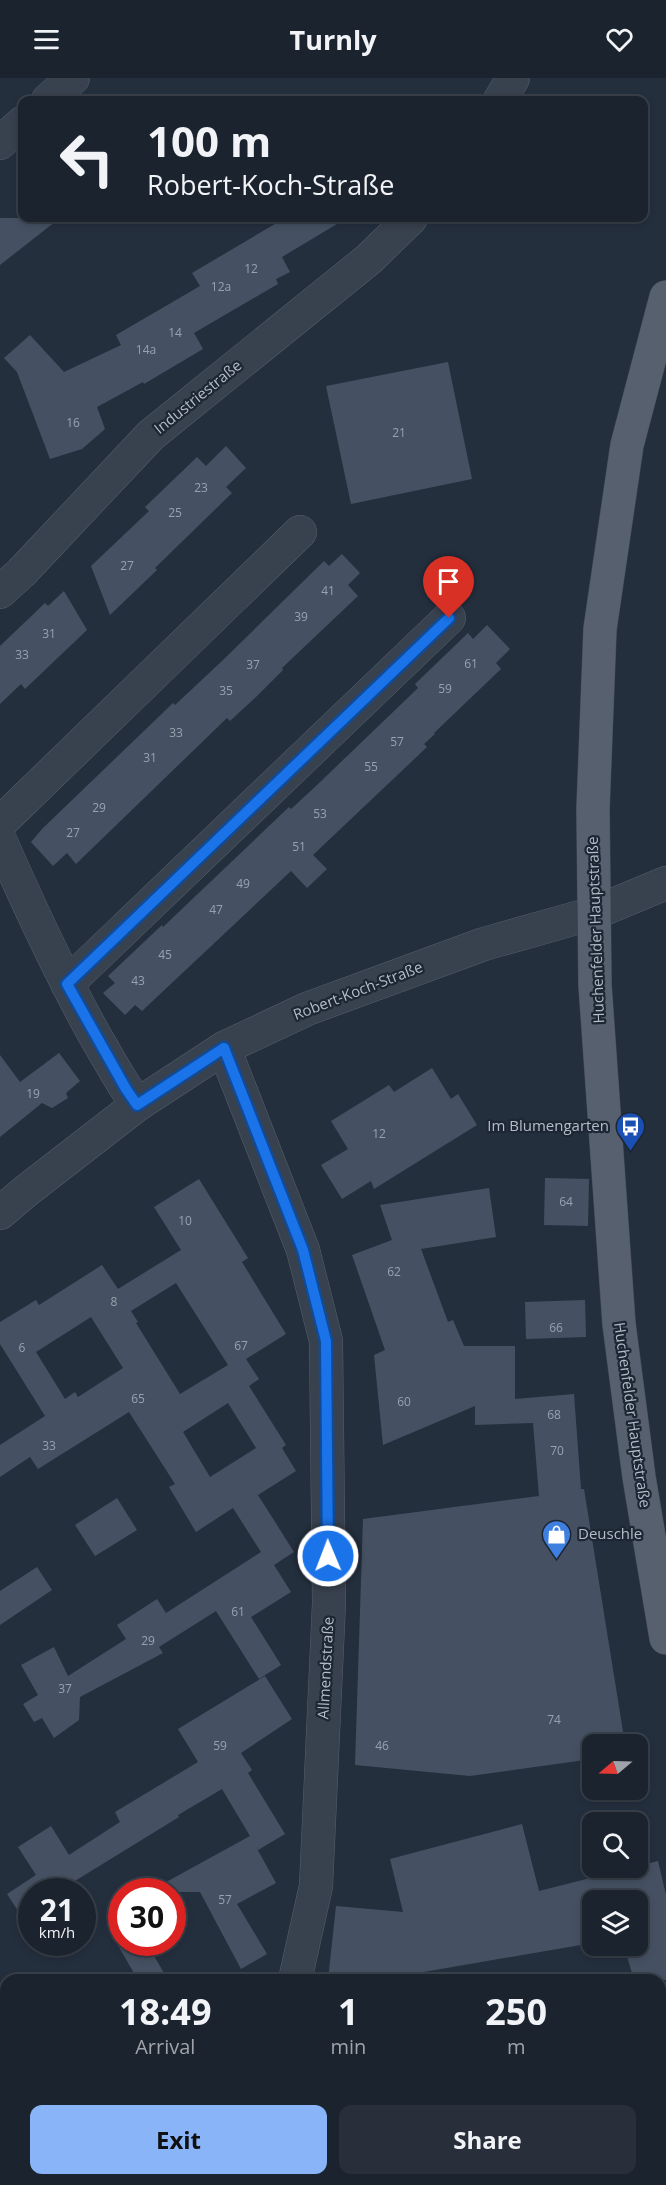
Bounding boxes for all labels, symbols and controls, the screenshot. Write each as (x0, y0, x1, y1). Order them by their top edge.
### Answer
text: Turnly (290, 21, 377, 58)
icon: menu (30, 23, 63, 56)
icon: heart (603, 23, 636, 56)
text: 100 m (147, 112, 271, 169)
icon: left (48, 120, 126, 198)
text: Robert-Koch-Straße (147, 166, 394, 203)
house number: 12 (244, 260, 258, 277)
house number: 12a (211, 278, 231, 295)
house number: 14 (168, 324, 182, 341)
house number: 14a (136, 341, 156, 358)
street label: Industriestraße (149, 355, 245, 438)
house number: 16 (66, 414, 80, 431)
house number: 21 (392, 424, 406, 441)
house number: 23 (194, 479, 208, 496)
house number: 25 (168, 504, 182, 521)
pin (423, 556, 474, 618)
house number: 27 (120, 557, 134, 574)
icon: arrive (432, 565, 465, 598)
house number: 41 (321, 582, 335, 599)
house number: 39 (294, 608, 308, 625)
house number: 31 (42, 625, 56, 642)
house number: 33 (15, 646, 29, 663)
house number: 61 (464, 655, 478, 672)
house number: 37 (246, 656, 260, 673)
house number: 59 (438, 680, 452, 697)
house number: 35 (219, 682, 233, 699)
house number: 33 (169, 724, 183, 741)
house number: 57 (390, 733, 404, 750)
house number: 31 (143, 749, 157, 766)
house number: 55 (364, 758, 378, 775)
house number: 29 (92, 799, 106, 816)
house number: 53 (313, 805, 327, 822)
house number: 27 (66, 824, 80, 841)
street label: Huchenfelder Hauptstraße (582, 836, 608, 1024)
house number: 51 (292, 838, 306, 855)
house number: 49 (236, 875, 250, 892)
house number: 47 (209, 901, 223, 918)
house number: 45 (158, 946, 172, 963)
street label: Robert-Koch-Straße (290, 956, 425, 1024)
house number: 43 (131, 972, 145, 989)
house number: 19 (26, 1085, 40, 1102)
bus stop icon: Im Blumengarten (614, 1110, 646, 1152)
place label: Im Blumengarten (487, 1115, 609, 1135)
house number: 12 (372, 1125, 386, 1142)
house number: 64 (559, 1193, 573, 1210)
house number: 10 (178, 1212, 192, 1229)
house number: 62 (387, 1263, 401, 1280)
house number: 8 (111, 1293, 118, 1310)
house number: 66 (549, 1319, 563, 1336)
street label: Huchenfelder Hauptstraße (610, 1321, 656, 1509)
house number: 67 (234, 1337, 248, 1354)
house number: 6 (19, 1339, 26, 1356)
house number: 65 (131, 1390, 145, 1407)
house number: 60 (397, 1393, 411, 1410)
house number: 68 (547, 1406, 561, 1423)
house number: 33 (42, 1437, 56, 1454)
house number: 70 (550, 1442, 564, 1459)
shop icon: Deuschle (541, 1518, 573, 1560)
place label: Deuschle (578, 1523, 642, 1543)
position arrow (296, 1524, 360, 1588)
house number: 61 (231, 1603, 245, 1620)
street label: Allmendstraße (312, 1616, 338, 1720)
house number: 29 (141, 1632, 155, 1649)
house number: 37 (58, 1680, 72, 1697)
house number: 74 (547, 1711, 561, 1728)
north arrow (582, 1734, 648, 1800)
map controls (582, 1734, 648, 1956)
house number: 59 (213, 1737, 227, 1754)
house number: 46 (375, 1737, 389, 1754)
button: search (582, 1812, 648, 1878)
speed limit sign: 30 (108, 1878, 186, 1956)
text: 21 (40, 1889, 74, 1930)
button: layers (582, 1890, 648, 1956)
house number: 57 (218, 1891, 232, 1908)
text: km/h (39, 1922, 75, 1942)
text: 18:49 (119, 1987, 212, 2036)
text: 1 (338, 1987, 359, 2036)
text: 250 (485, 1987, 547, 2036)
text: Arrival (135, 2033, 195, 2060)
text: min (330, 2033, 366, 2060)
text: m (507, 2033, 525, 2060)
button: Exit (30, 2105, 327, 2174)
button: Share (339, 2105, 636, 2174)

